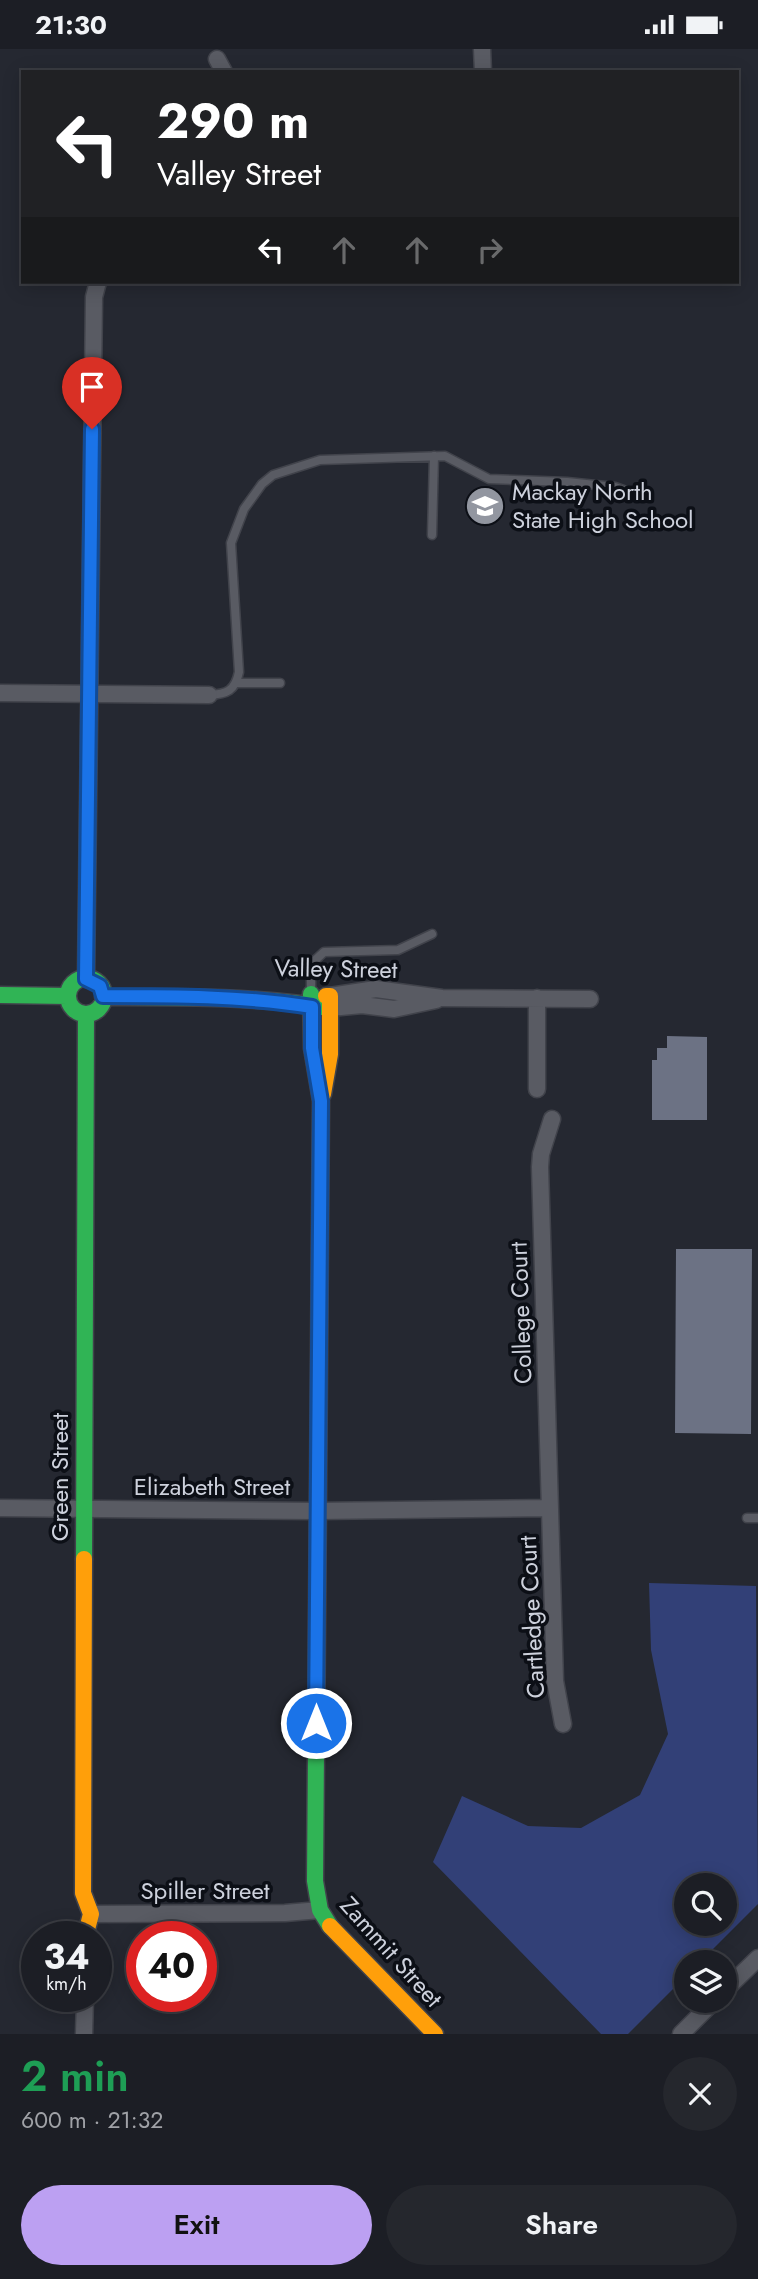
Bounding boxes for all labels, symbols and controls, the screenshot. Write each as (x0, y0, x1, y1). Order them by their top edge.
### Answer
text: 21:30 (35, 6, 107, 44)
text: 290 m (157, 86, 309, 156)
icon: left (42, 98, 133, 189)
text: Valley Street (157, 151, 321, 197)
icon: left (252, 231, 290, 269)
icon: ahead (325, 231, 363, 269)
icon: ahead (398, 231, 436, 269)
icon: right (471, 231, 509, 269)
pin (62, 357, 122, 429)
icon: arrive (73, 368, 111, 406)
place label: Mackay North State High School (512, 474, 694, 537)
school or university icon: Mackay North State High School (464, 485, 506, 527)
street label: Valley Street (274, 950, 398, 987)
street label: College Court (501, 1241, 540, 1385)
street label: Green Street (42, 1413, 77, 1541)
street label: Elizabeth Street (134, 1469, 290, 1504)
street label: Cartledge Court (510, 1535, 553, 1699)
position arrow (279, 1686, 353, 1760)
street label: Spiller Street (140, 1873, 270, 1908)
map controls (674, 1873, 737, 2013)
button: search (674, 1873, 737, 1936)
street label: Zammit Street (332, 1888, 451, 2015)
speed limit sign: 40 (126, 1921, 217, 2012)
text: 34 (43, 1932, 90, 1982)
button: layers (674, 1950, 737, 2013)
text: km/h (46, 1971, 87, 1997)
text: 2 min (21, 2046, 129, 2107)
button: close (663, 2057, 737, 2131)
text: 600 m · 21:32 (21, 2103, 163, 2137)
button: Exit (21, 2185, 372, 2265)
button: Share (386, 2185, 737, 2265)

